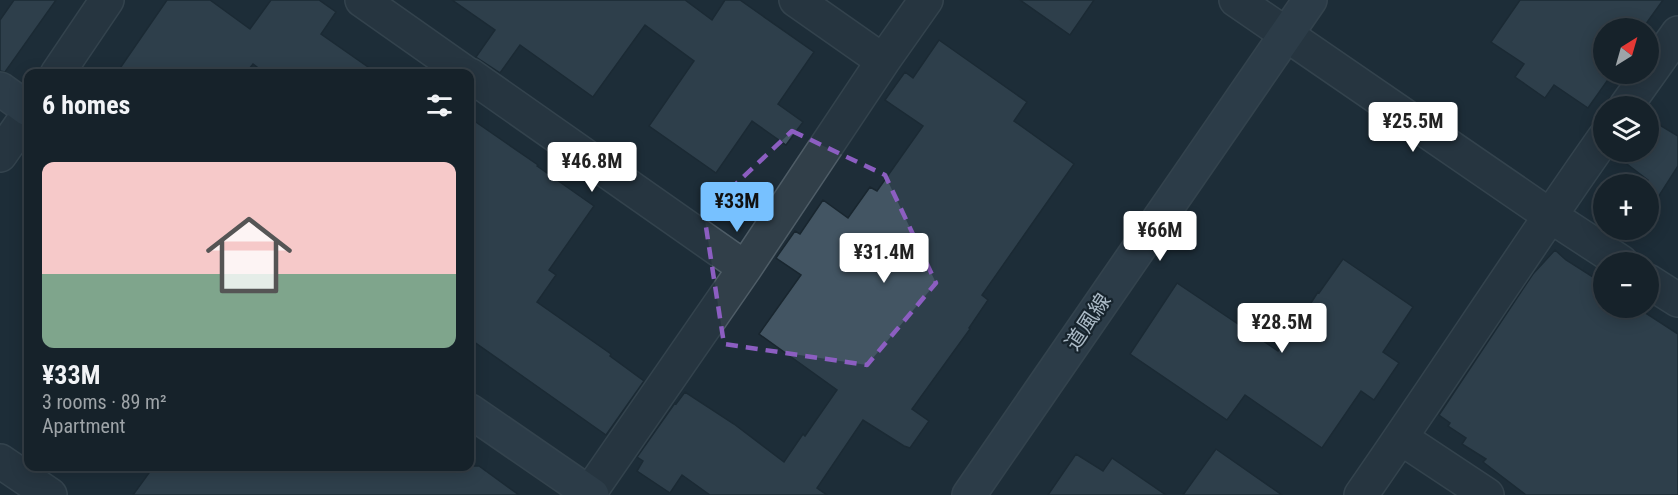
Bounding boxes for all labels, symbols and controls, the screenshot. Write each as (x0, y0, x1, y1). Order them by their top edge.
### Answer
north arrow (1593, 18, 1659, 84)
map controls (1593, 18, 1659, 318)
icon: filters (423, 89, 456, 122)
text: 6 homes (42, 90, 130, 120)
button: layers (1593, 96, 1659, 162)
pin: ¥25.5M (1364, 102, 1462, 153)
text: ¥25.5M (1383, 109, 1443, 133)
pin: ¥46.8M (543, 142, 641, 193)
text: ¥46.8M (562, 149, 622, 173)
button: + (1593, 174, 1659, 240)
pin: ¥33M (701, 182, 773, 233)
text: ¥33M (715, 189, 759, 213)
icon: home (195, 201, 303, 309)
pin: ¥66M (1124, 211, 1196, 262)
text: ¥66M (1138, 218, 1182, 242)
pin: ¥31.4M (835, 233, 933, 284)
text: ¥31.4M (854, 240, 914, 264)
button: − (1593, 252, 1659, 318)
street label: 道風線 (1060, 289, 1116, 355)
pin: ¥28.5M (1233, 303, 1331, 354)
text: ¥28.5M (1252, 310, 1312, 334)
text: ¥33M (42, 360, 100, 390)
text: 3 rooms · 89 m² (42, 390, 167, 414)
text: Apartment (42, 414, 126, 438)

